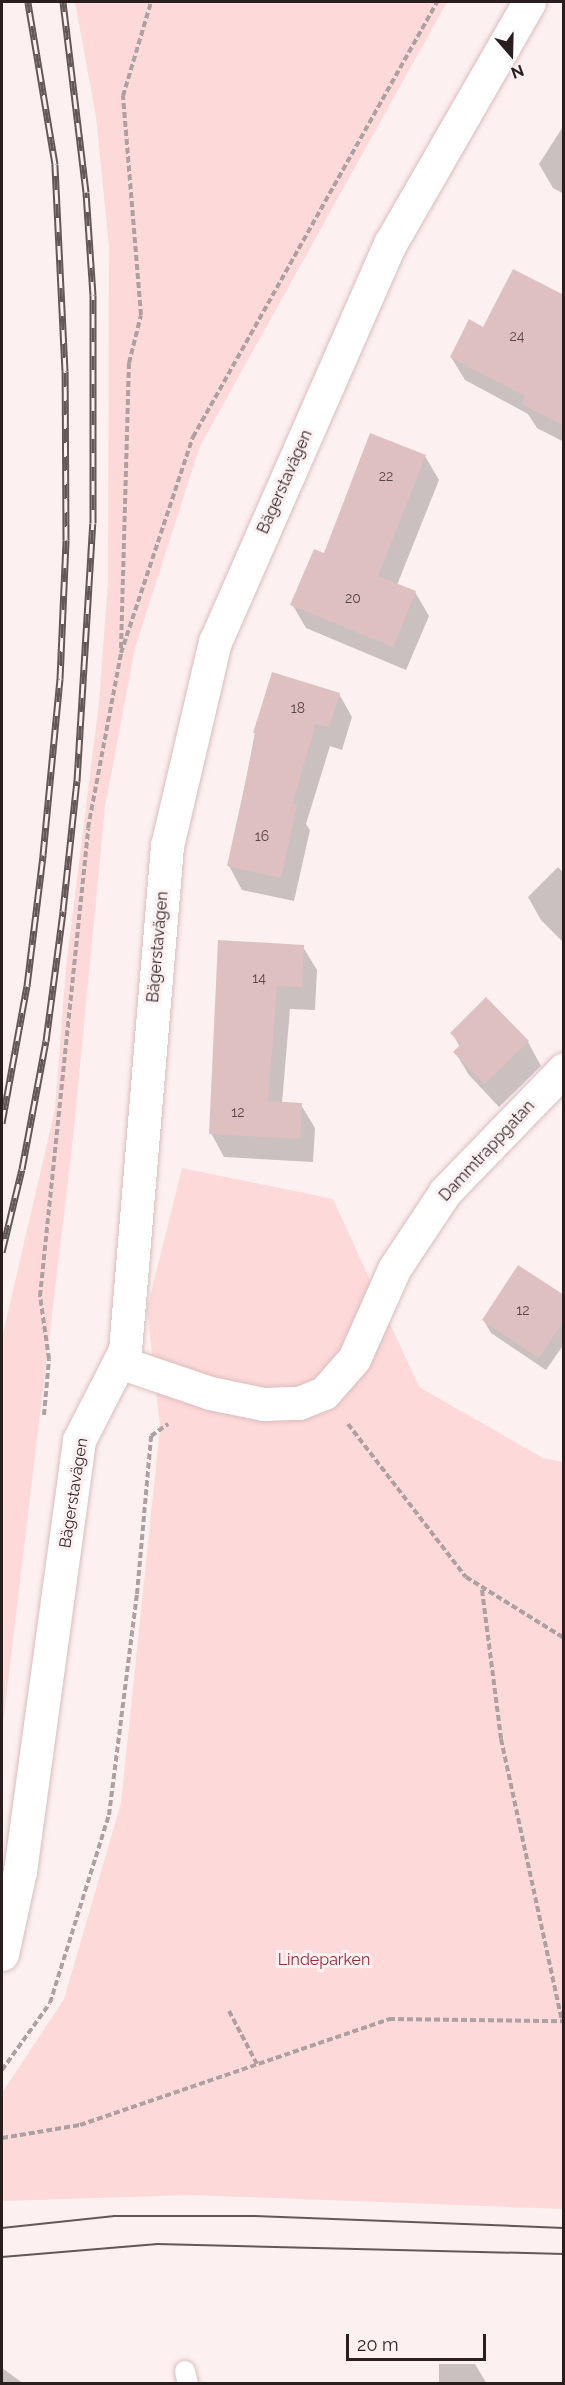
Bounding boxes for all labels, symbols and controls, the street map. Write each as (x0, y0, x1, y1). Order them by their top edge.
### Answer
north arrow (481, 24, 541, 84)
text: N (508, 60, 526, 82)
house number: 24 (510, 328, 524, 344)
street label: Bägerstavägen (254, 427, 316, 537)
house number: 22 (379, 468, 393, 484)
house number: 20 (345, 590, 361, 606)
house number: 18 (291, 700, 305, 716)
house number: 16 (255, 828, 269, 844)
street label: Bägerstavägen (144, 891, 172, 1003)
house number: 14 (252, 970, 266, 986)
street label: Dammtrappgatan (435, 1097, 539, 1205)
house number: 12 (231, 1104, 245, 1120)
house number: 12 (516, 1302, 530, 1318)
street label: Bägerstavägen (56, 1436, 92, 1550)
park label: Lindeparken (278, 1950, 370, 1970)
scale bar (349, 2322, 488, 2360)
text: 20 m (357, 2334, 399, 2355)

